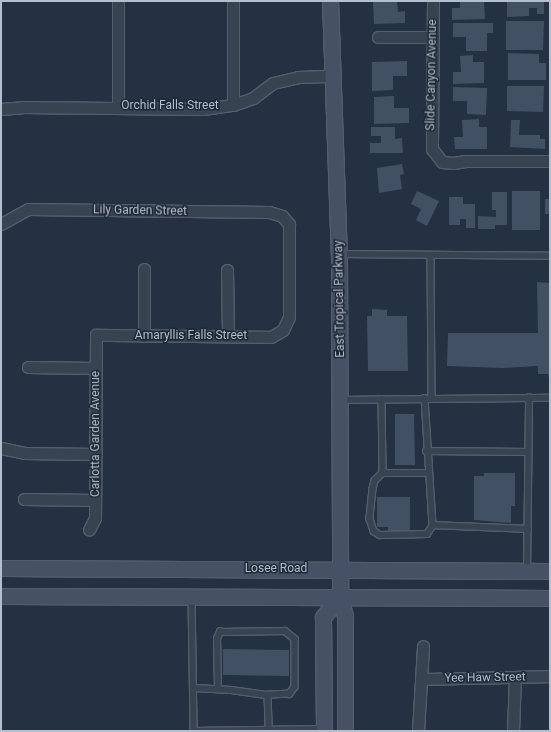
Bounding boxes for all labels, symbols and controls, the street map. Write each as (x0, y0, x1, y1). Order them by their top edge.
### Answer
street label: Slide Canyon Avenue (424, 19, 440, 131)
street label: Orchid Falls Street (121, 99, 219, 113)
street label: Lily Garden Street (93, 203, 187, 219)
street label: East Tropical Parkway (332, 240, 348, 358)
street label: Amaryllis Falls Street (135, 329, 247, 343)
street label: Carlotta Garden Avenue (89, 371, 103, 497)
street label: Losee Road (245, 562, 307, 576)
street label: Yee Haw Street (444, 670, 526, 686)

